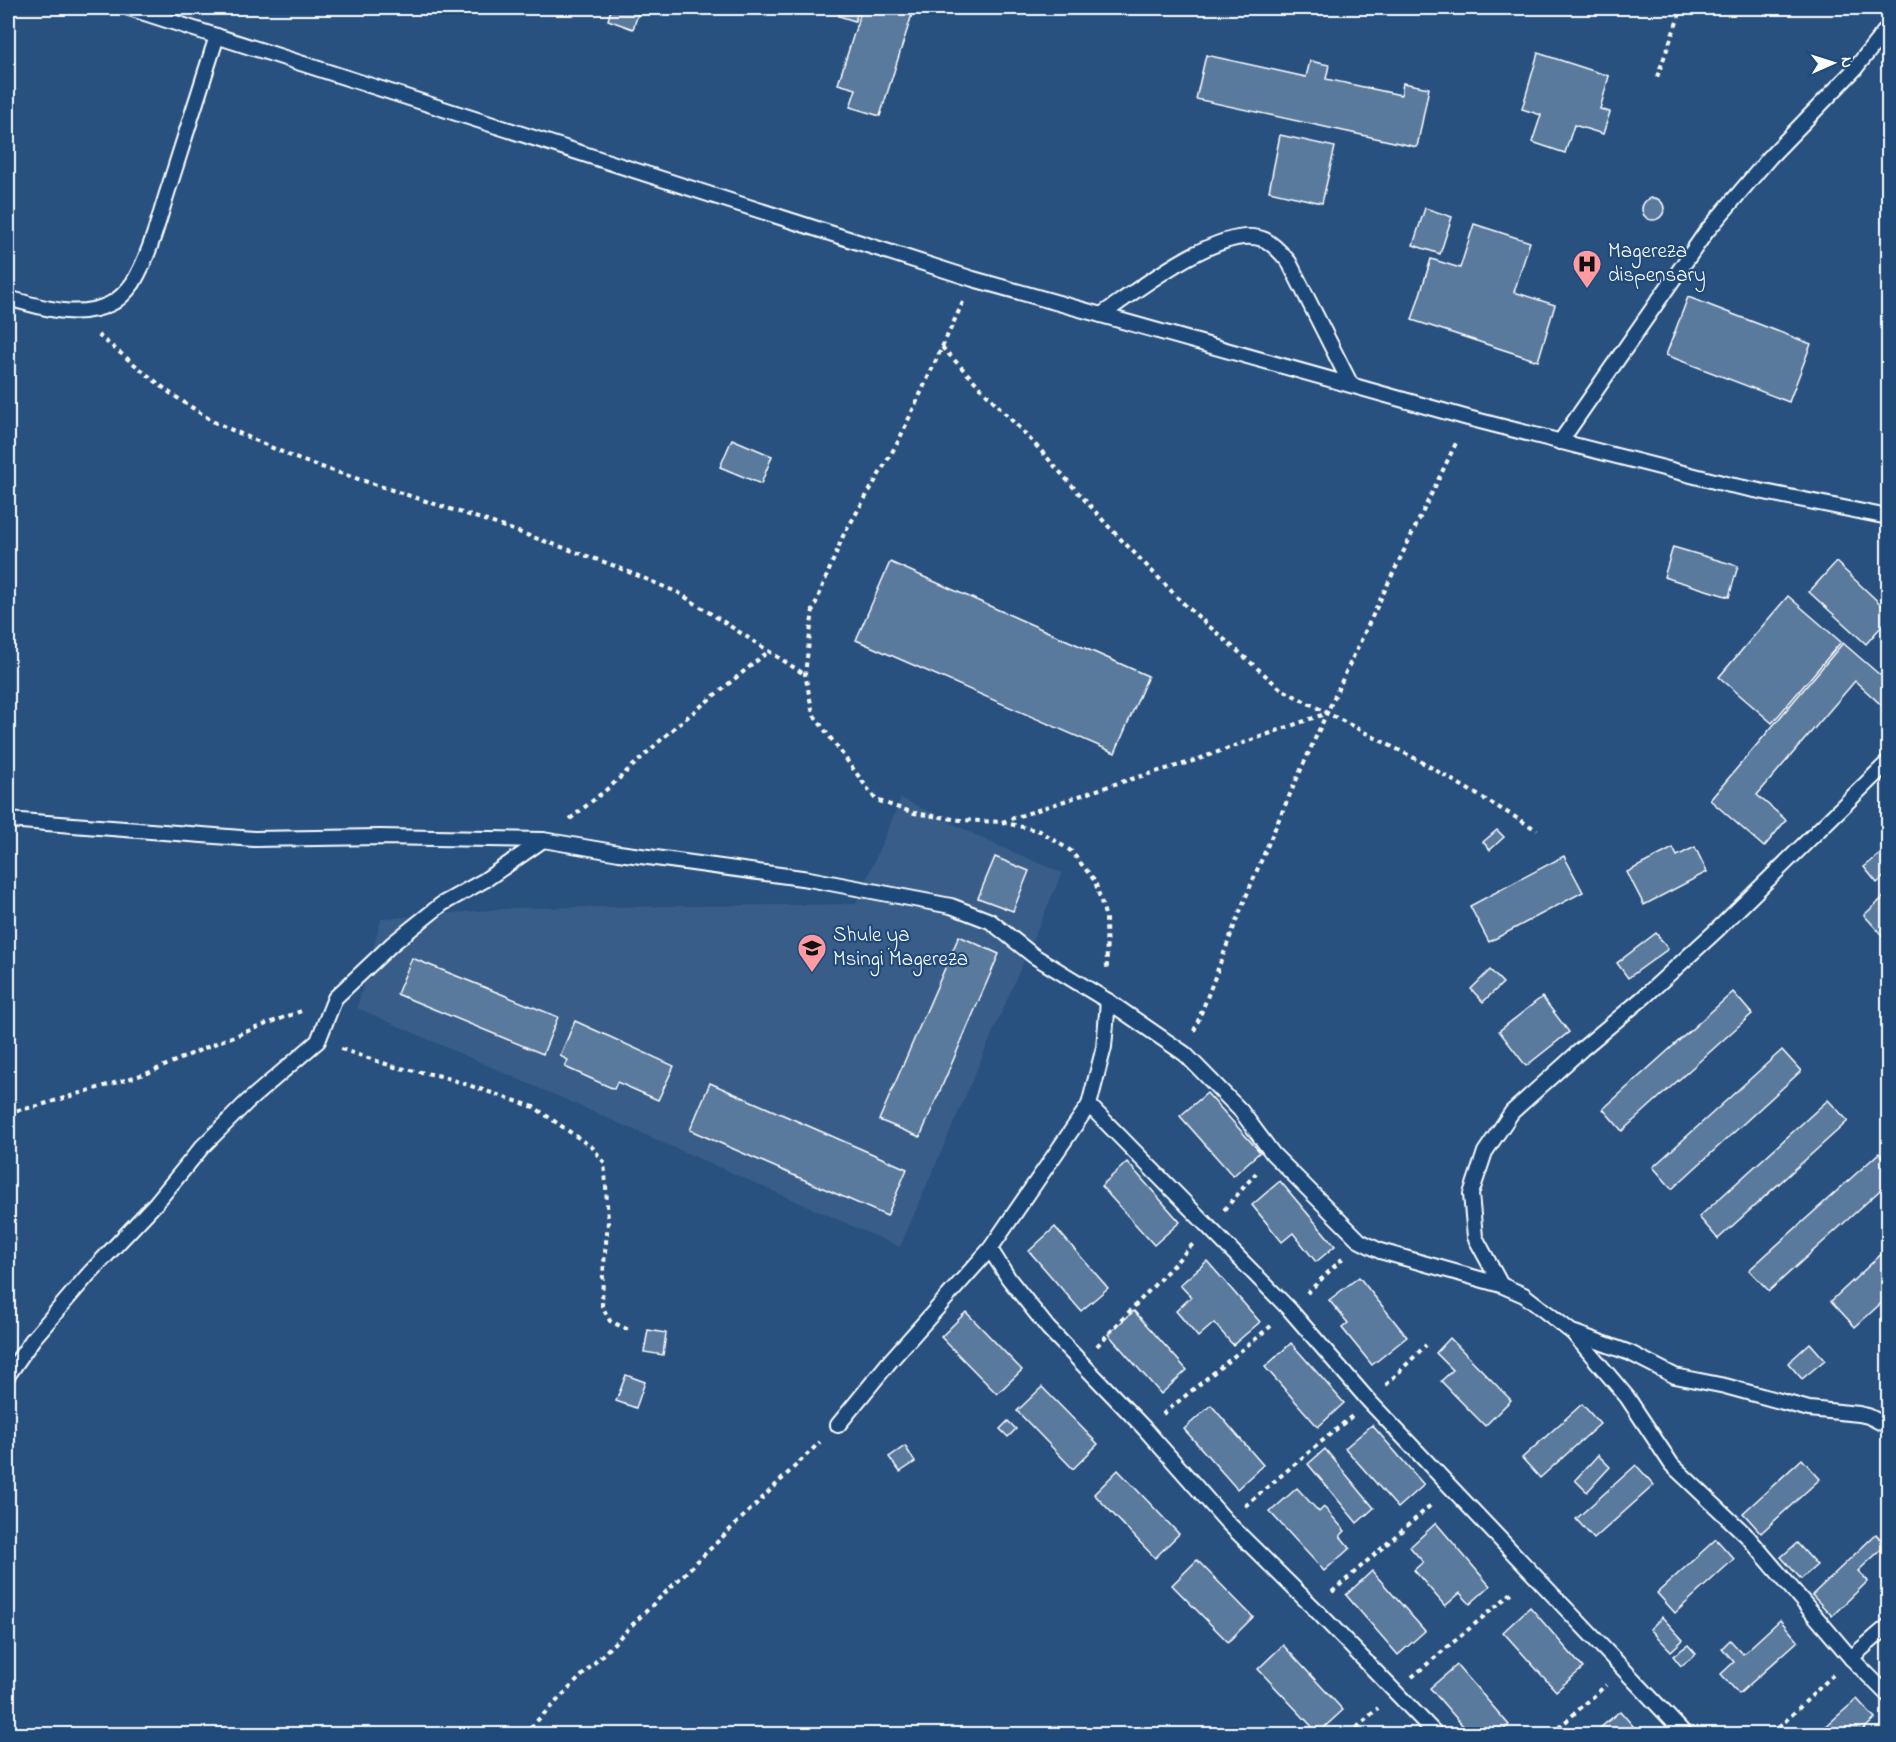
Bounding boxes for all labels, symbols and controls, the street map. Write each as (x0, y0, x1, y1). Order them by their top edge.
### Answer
north arrow (1803, 33, 1863, 93)
text: N (1834, 56, 1858, 69)
place label: Magereza dispensary (1608, 237, 1706, 293)
hospital icon: Magereza dispensary (1571, 248, 1603, 290)
place label: Shule ya Msingi Magereza (833, 921, 968, 977)
school or university icon: Shule ya Msingi Magereza (796, 932, 828, 974)

